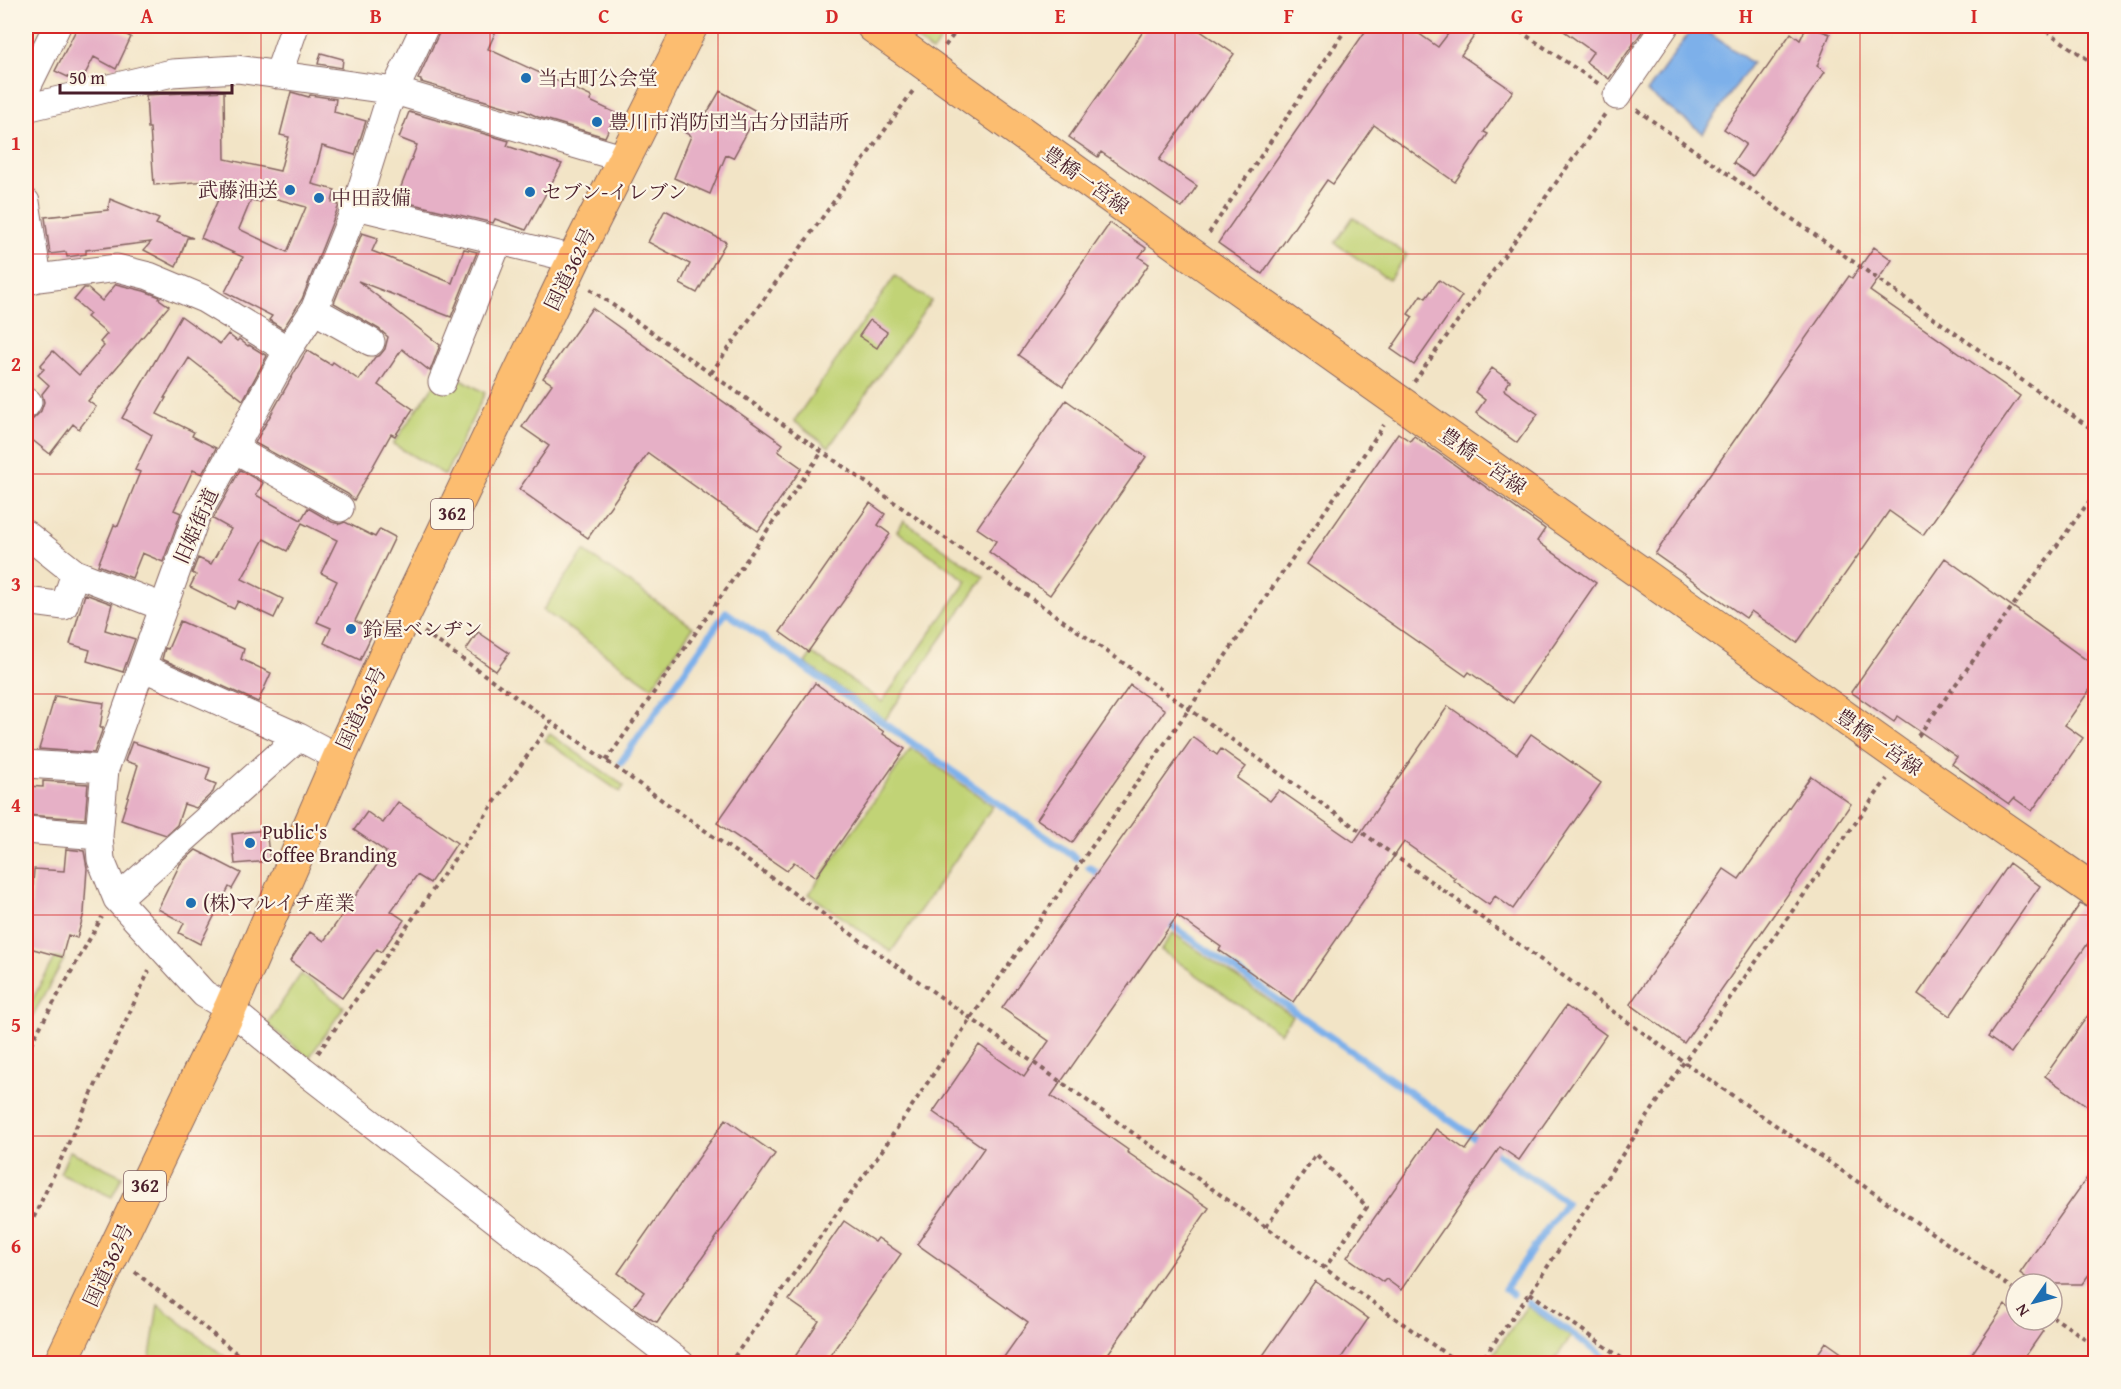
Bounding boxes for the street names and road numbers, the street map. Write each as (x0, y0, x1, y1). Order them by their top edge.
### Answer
street label: 豊橋一宮線 (1037, 138, 1135, 221)
street label: 国道362号 (537, 222, 602, 315)
street label: 豊橋一宮線 (1434, 420, 1533, 501)
street label: 旧姫街道 (166, 483, 225, 568)
road number: 362 (431, 499, 473, 529)
street label: 国道362号 (329, 661, 392, 754)
street label: 豊橋一宮線 (1830, 701, 1929, 782)
road number: 362 (124, 1171, 166, 1201)
street label: 国道362号 (76, 1218, 139, 1311)

